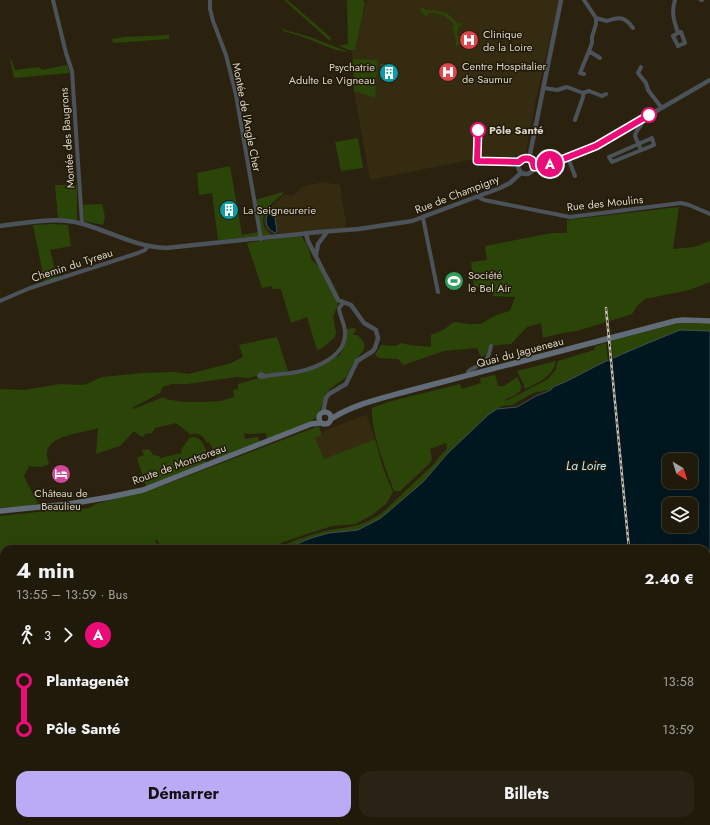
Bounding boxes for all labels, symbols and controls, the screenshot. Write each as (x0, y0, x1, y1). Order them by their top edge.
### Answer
place label: Clinique de la Loire (483, 26, 533, 55)
hospital icon: Clinique de la Loire (458, 29, 480, 51)
place label: Centre Hospitalier de Saumur (462, 58, 547, 87)
place label: Psychatrie Adulte Le Vigneau (289, 59, 375, 88)
street label: Montée de l'Angle Cher (229, 61, 265, 173)
hospital icon: Centre Hospitalier de Saumur (437, 61, 459, 83)
building icon: Psychatrie Adulte Le Vigneau (378, 62, 400, 84)
street label: Montée des Baugrons (55, 87, 79, 189)
unlabelled marker (641, 107, 657, 123)
marker: Pôle Santé (470, 122, 486, 138)
place label: Pôle Santé (489, 122, 544, 138)
line badge: A (537, 151, 563, 177)
text: A (545, 154, 555, 174)
street label: Rue de Champigny (412, 170, 502, 217)
street label: Rue des Moulins (566, 191, 645, 215)
building icon: La Seigneurerie (218, 199, 240, 221)
place label: La Seigneurerie (243, 202, 316, 218)
street label: Chemin du Tyreau (29, 244, 115, 286)
place label: Société le Bel Air (468, 267, 511, 296)
sports icon: Société le Bel Air (443, 270, 465, 292)
street label: Quai du Jagueneau (475, 333, 565, 371)
street label: Route de Montsoreau (130, 440, 228, 488)
north arrow (662, 453, 698, 489)
map controls (662, 453, 698, 533)
water label: La Loire (566, 457, 606, 475)
hotel icon: Château de Beaulieu (50, 463, 72, 485)
place label: Château de Beaulieu (34, 485, 88, 514)
button: layers (662, 497, 698, 533)
text: 4 min (16, 554, 75, 586)
text: 2.40 € (645, 568, 694, 590)
text: 13:55 – 13:59 · Bus (16, 585, 128, 604)
icon: walk (16, 624, 38, 646)
icon: forward (57, 624, 79, 646)
text: A (93, 625, 103, 645)
text: 3 (44, 626, 51, 645)
text: Plantagenêt (46, 670, 129, 692)
text: 13:58 (663, 672, 694, 691)
text: Pôle Santé (46, 718, 120, 740)
text: 13:59 (662, 720, 694, 739)
button: Démarrer (16, 771, 351, 817)
button: Billets (359, 771, 694, 817)

